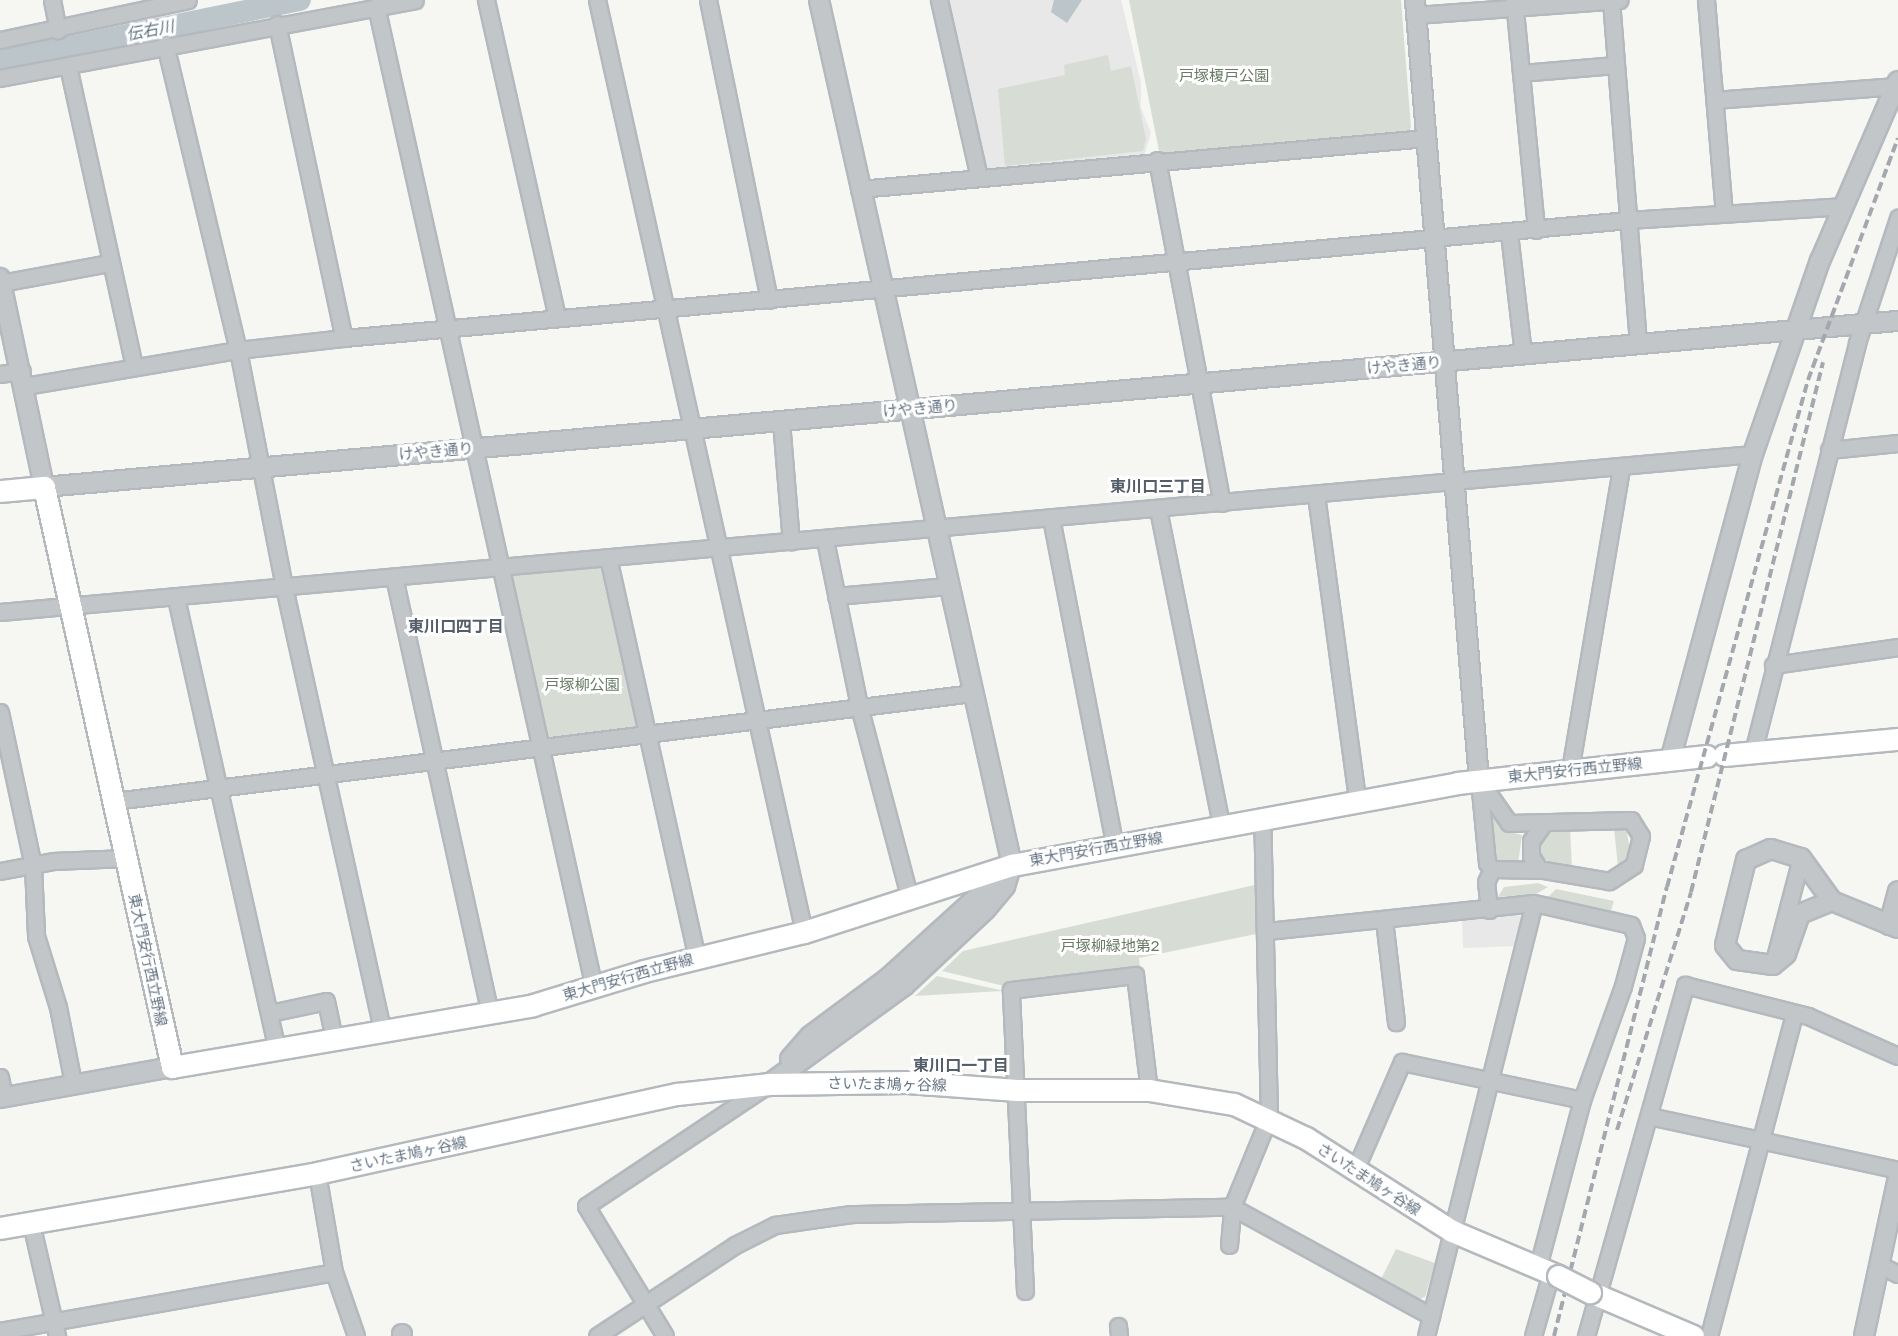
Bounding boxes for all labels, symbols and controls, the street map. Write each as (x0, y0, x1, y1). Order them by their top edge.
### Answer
water label: 伝右川 (125, 16, 175, 44)
park label: 戸塚榎戸公園 (1179, 67, 1269, 85)
street label: けやき通り (1366, 353, 1442, 377)
street label: けやき通り (882, 396, 958, 420)
street label: けやき通り (398, 439, 474, 463)
district label: 東川口三丁目 (1110, 476, 1206, 496)
district label: 東川口四丁目 (408, 616, 504, 636)
park label: 戸塚柳公園 (545, 676, 619, 694)
street label: 東大門安行西立野線 (1507, 754, 1643, 786)
street label: 東大門安行西立野線 (1028, 828, 1164, 870)
street label: 東大門安行西立野線 (125, 892, 171, 1028)
park label: 戸塚柳緑地第2 (1061, 937, 1159, 955)
street label: 東大門安行西立野線 (561, 950, 695, 1004)
district label: 東川口一丁目 (913, 1055, 1009, 1075)
street label: さいたま鳩ヶ谷線 (827, 1074, 947, 1094)
street label: さいたま鳩ヶ谷線 (347, 1133, 469, 1175)
street label: さいたま鳩ヶ谷線 (1314, 1139, 1424, 1219)

